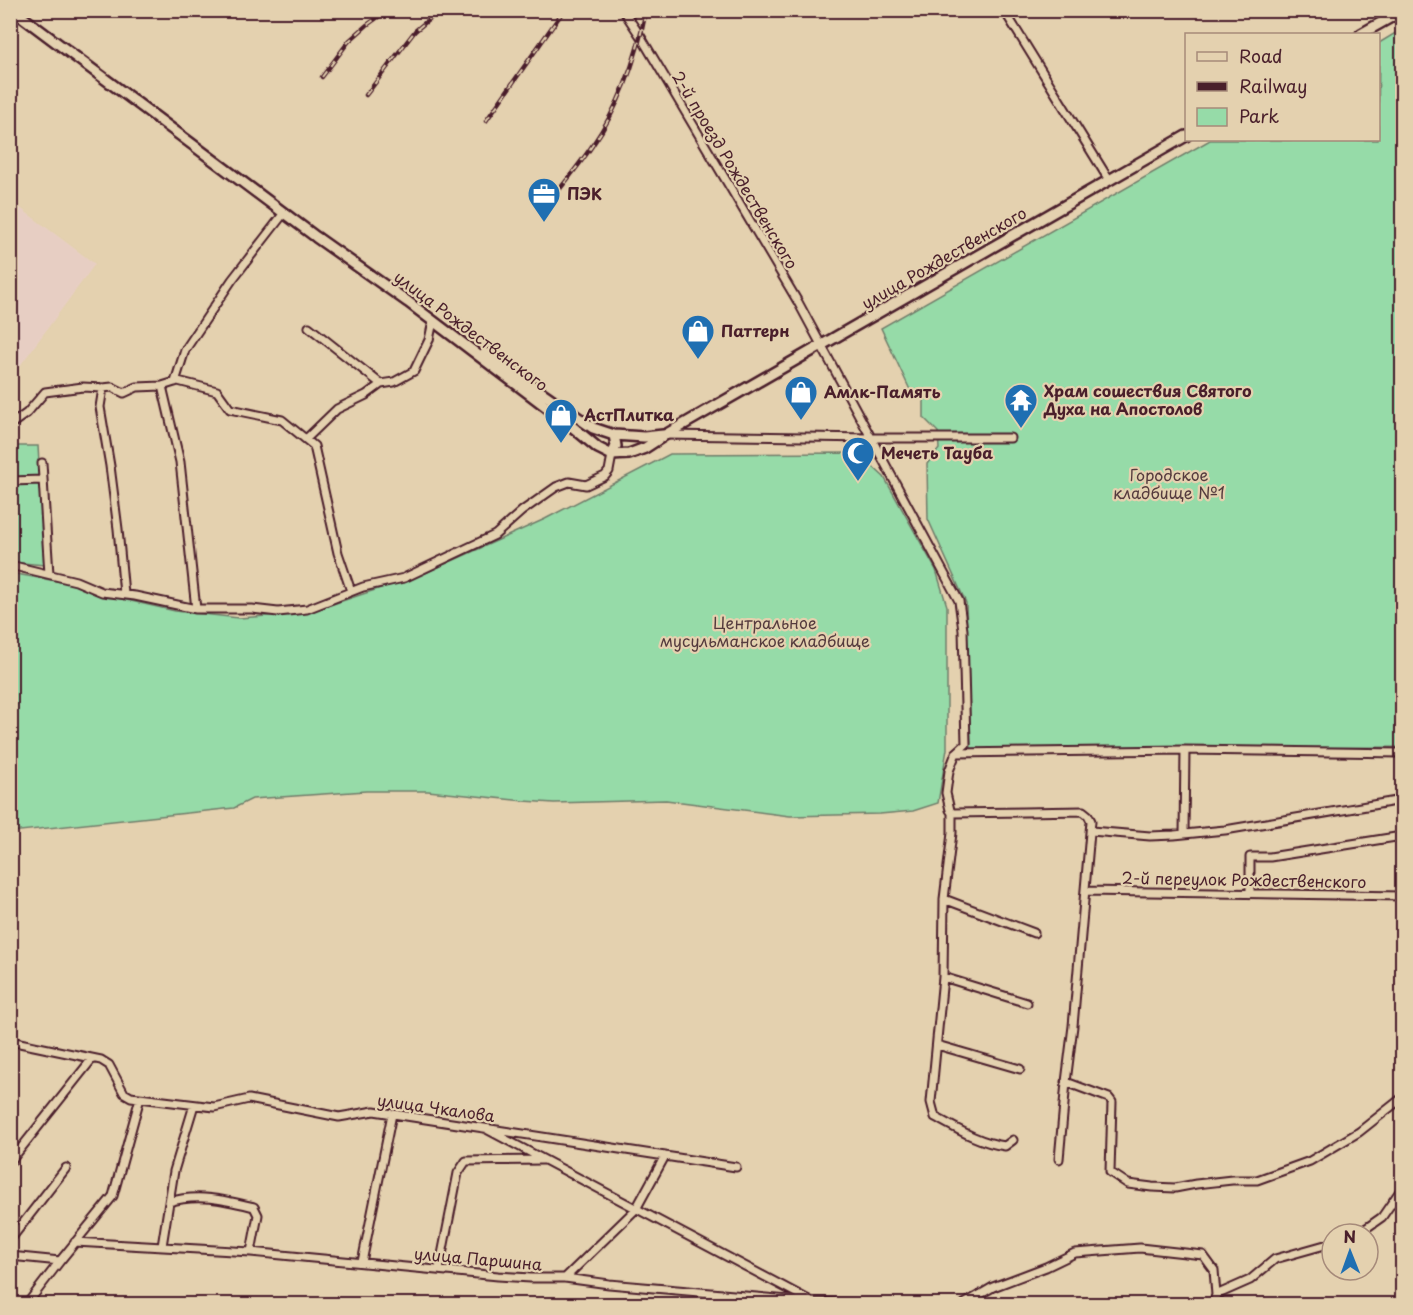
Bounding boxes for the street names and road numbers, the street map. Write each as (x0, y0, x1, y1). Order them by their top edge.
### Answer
street label: 2-й проезд Рождественского (667, 66, 805, 273)
street label: улица Рождественского (856, 200, 1031, 314)
street label: улица Рождественского (390, 264, 554, 396)
street label: 2-й переулок Рождественского (1121, 865, 1367, 893)
street label: улица Чкалова (376, 1087, 497, 1127)
street label: улица Паршина (413, 1240, 543, 1276)

